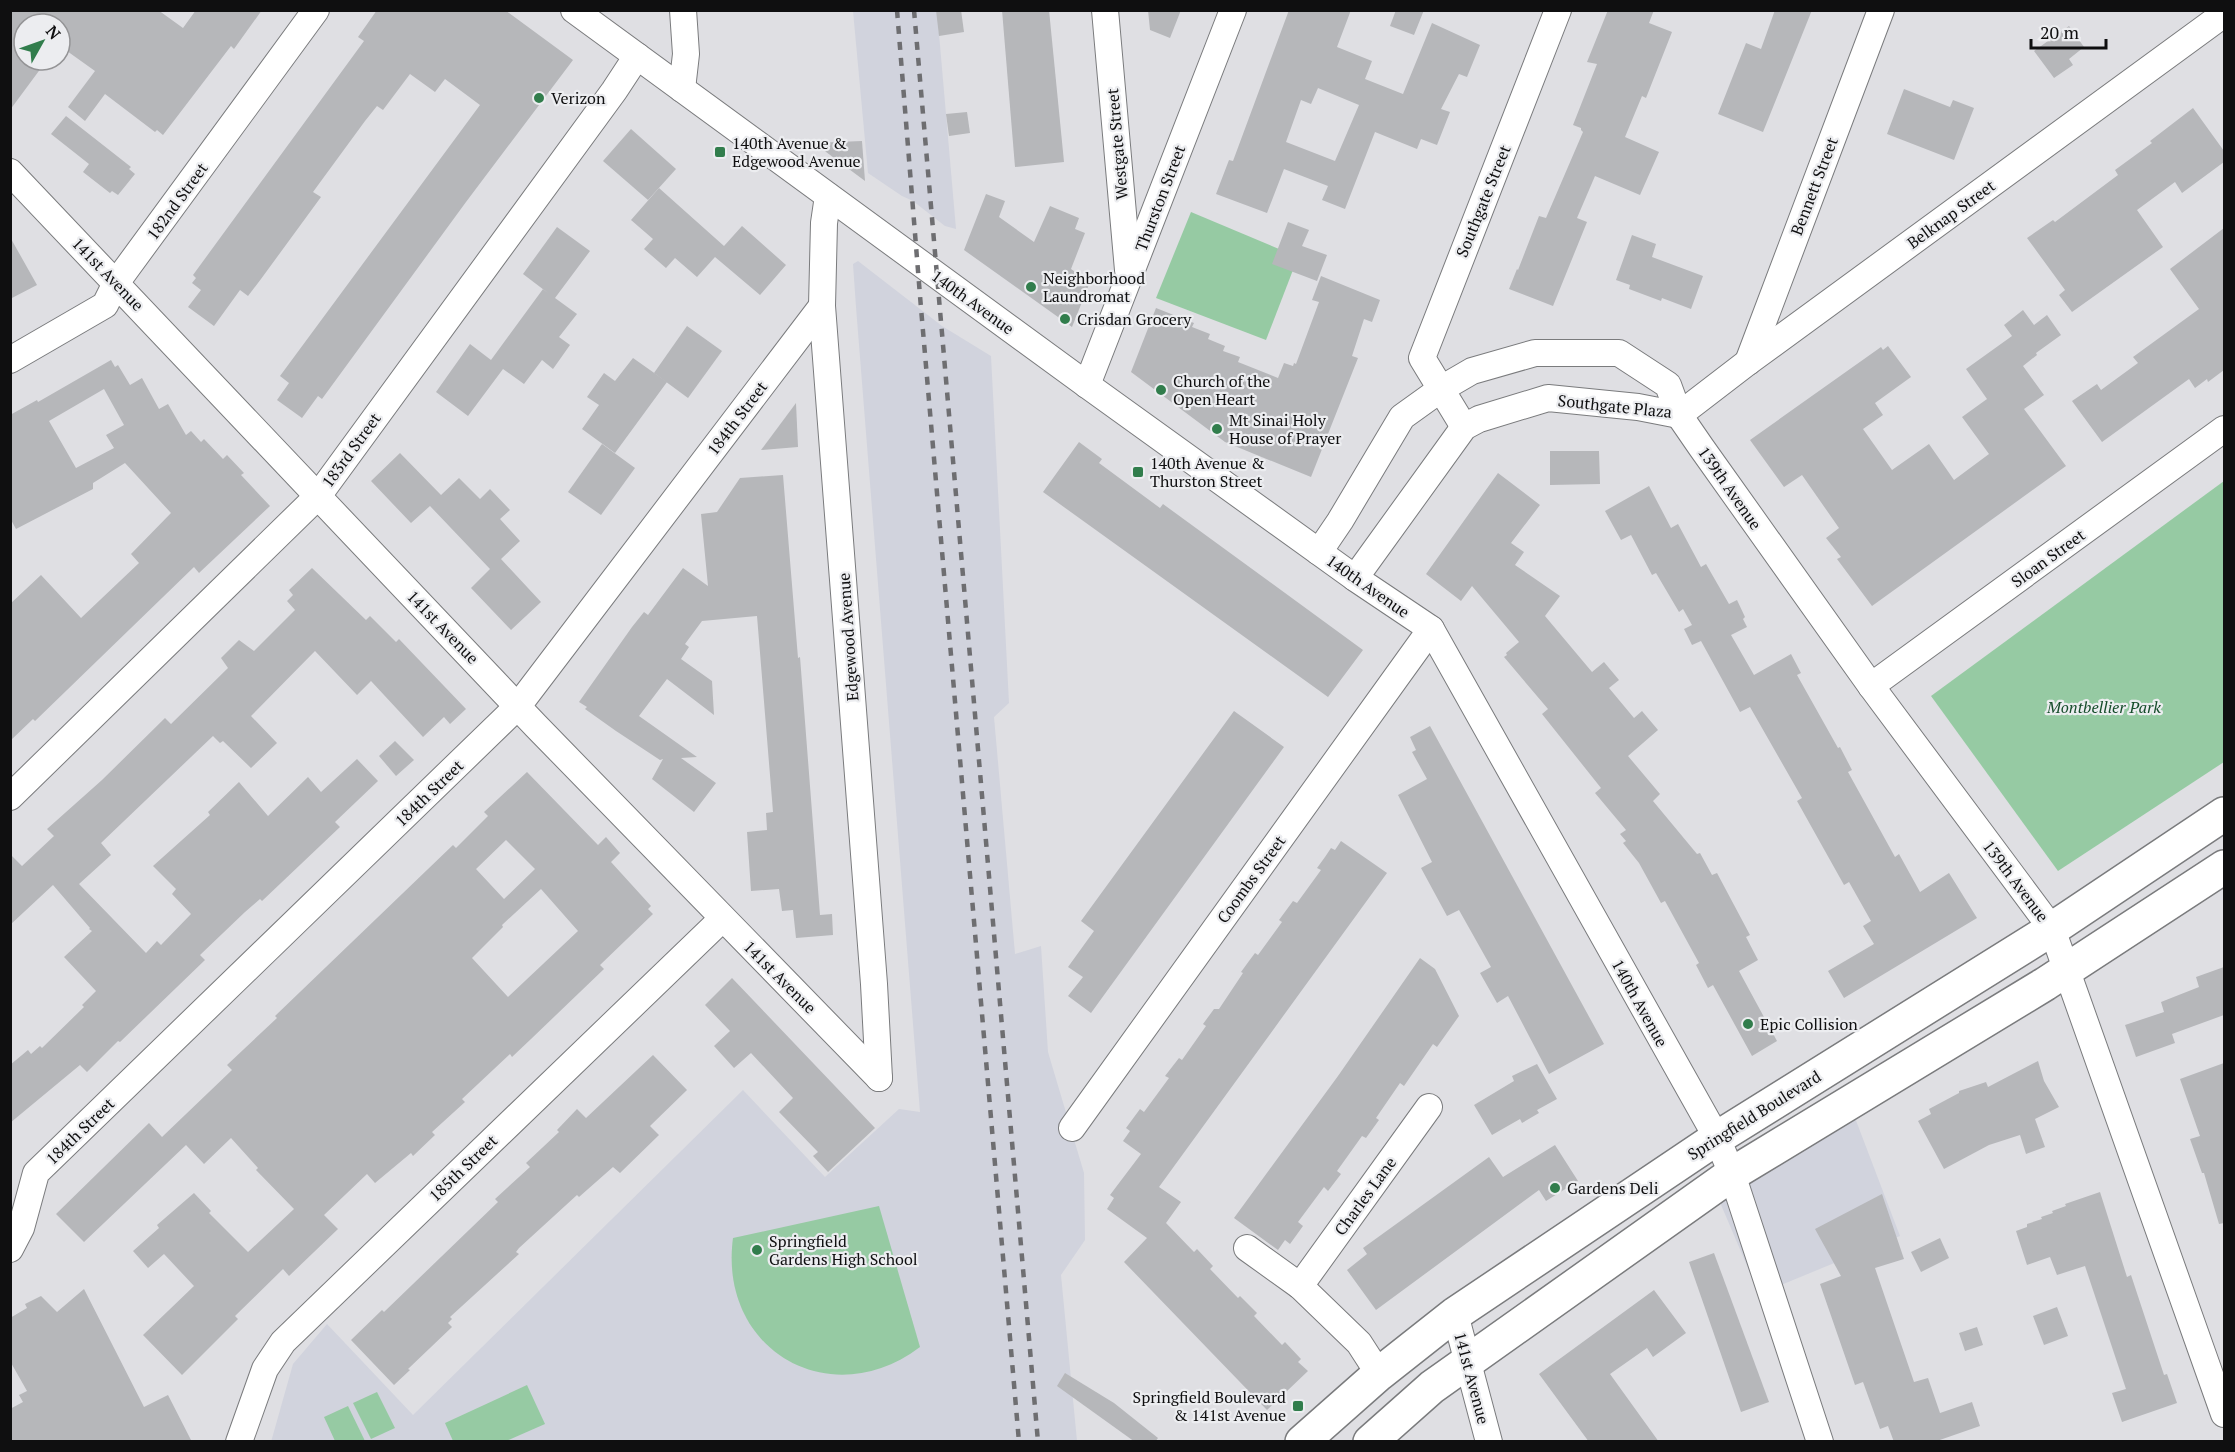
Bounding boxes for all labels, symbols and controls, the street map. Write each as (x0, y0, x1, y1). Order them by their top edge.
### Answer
north arrow (12, 12, 72, 72)
scale bar (2031, 12, 2106, 50)
text: 20 m (2040, 20, 2080, 44)
text: N (41, 21, 66, 44)
place label: Verizon (551, 87, 606, 109)
street label: Westgate Street (1101, 87, 1133, 201)
marker: Verizon (532, 91, 546, 105)
place label: 140th Avenue & Edgewood Avenue (732, 132, 861, 172)
street label: Bennett Street (1785, 134, 1843, 238)
street label: Thurston Street (1130, 142, 1190, 254)
street label: Southgate Street (1451, 142, 1516, 260)
marker: 140th Avenue & Edgewood Avenue (713, 145, 727, 159)
street label: 182nd Street (141, 158, 213, 244)
street label: Belknap Street (1902, 174, 2000, 254)
street label: 141st Avenue (67, 232, 149, 316)
street label: 140th Avenue (927, 265, 1019, 339)
place label: Neighborhood Laundromat (1043, 267, 1145, 307)
marker: Neighborhood Laundromat (1024, 280, 1038, 294)
place label: Crisdan Grocery (1077, 308, 1192, 330)
marker: Crisdan Grocery (1058, 312, 1072, 326)
place label: Church of the Open Heart (1173, 370, 1270, 410)
street label: 184th Street (702, 376, 772, 460)
marker: Church of the Open Heart (1154, 383, 1168, 397)
street label: Southgate Plaza (1557, 389, 1673, 423)
street label: 183rd Street (316, 408, 386, 492)
place label: Mt Sinai Holy House of Prayer (1229, 409, 1342, 449)
marker: Mt Sinai Holy House of Prayer (1210, 422, 1224, 436)
street label: 139th Avenue (1693, 442, 1767, 534)
place label: 140th Avenue & Thurston Street (1150, 452, 1265, 492)
marker: 140th Avenue & Thurston Street (1131, 465, 1145, 479)
street label: Sloan Street (2007, 524, 2089, 592)
street label: 140th Avenue (1322, 549, 1414, 623)
street label: Edgewood Avenue (833, 572, 863, 702)
street label: 141st Avenue (402, 585, 484, 669)
park label: Montbellier Park (2046, 696, 2161, 718)
street label: 184th Street (390, 755, 468, 831)
street label: Coombs Street (1212, 831, 1290, 927)
street label: 139th Avenue (1978, 836, 2054, 926)
street label: 141st Avenue (739, 936, 821, 1018)
street label: 140th Avenue (1607, 955, 1673, 1051)
place label: Epic Collision (1760, 1013, 1858, 1035)
marker: Epic Collision (1741, 1017, 1755, 1031)
street label: Springfield Boulevard (1683, 1065, 1825, 1165)
street label: 184th Street (41, 1093, 119, 1169)
street label: 185th Street (424, 1130, 502, 1206)
street label: Charles Lane (1329, 1152, 1401, 1240)
place label: Gardens Deli (1567, 1177, 1659, 1199)
marker: Gardens Deli (1548, 1181, 1562, 1195)
place label: Springfield Gardens High School (769, 1230, 918, 1270)
marker: Springfield Gardens High School (750, 1243, 764, 1257)
street label: 141st Avenue (1449, 1330, 1495, 1426)
place label: Springfield Boulevard & 141st Avenue (1133, 1386, 1286, 1426)
marker: Springfield Boulevard & 141st Avenue (1291, 1399, 1305, 1413)

